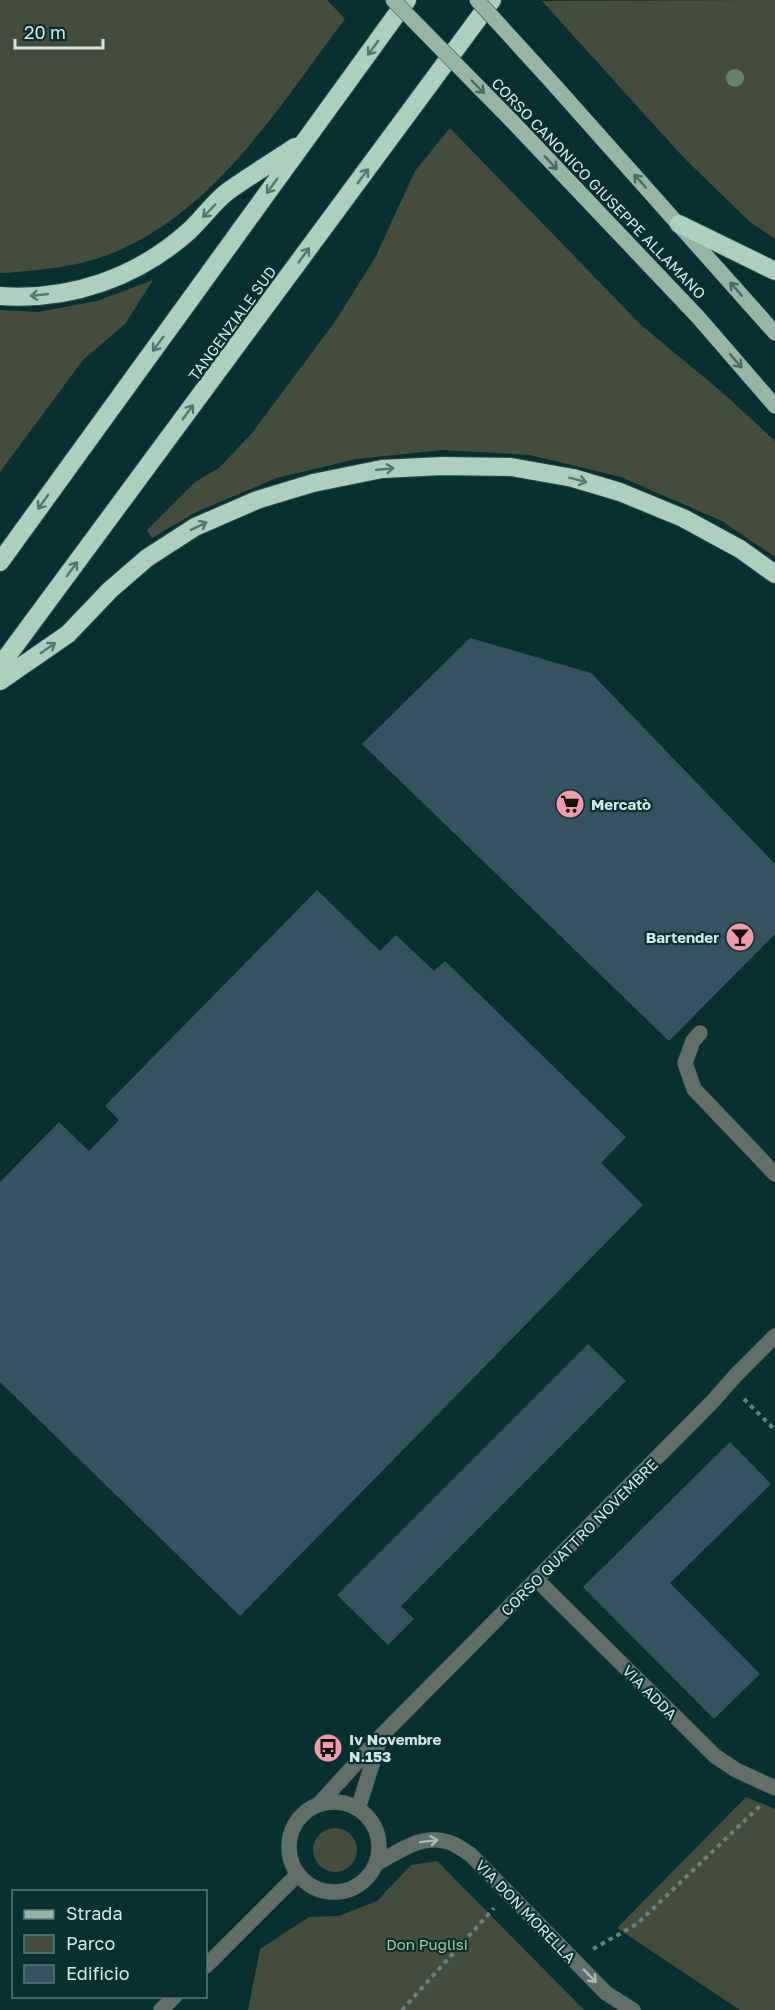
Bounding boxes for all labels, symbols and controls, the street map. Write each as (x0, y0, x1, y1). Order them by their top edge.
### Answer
scale bar (15, 12, 104, 50)
text: 20 m (24, 21, 66, 43)
one-way arrow (366, 39, 379, 55)
street label: CORSO CANONICO GIUSEPPE ALLAMANO (488, 74, 710, 302)
one-way arrow (471, 79, 485, 94)
one-way arrow (544, 155, 559, 170)
one-way arrow (356, 168, 369, 184)
one-way arrow (633, 173, 647, 188)
one-way arrow (266, 178, 279, 194)
one-way arrow (202, 203, 216, 218)
one-way arrow (298, 248, 310, 264)
street label: TANGENZIALE SUD (184, 262, 280, 384)
one-way arrow (729, 282, 743, 297)
one-way arrow (30, 290, 50, 301)
one-way arrow (152, 336, 164, 352)
one-way arrow (729, 354, 743, 369)
one-way arrow (182, 404, 194, 420)
one-way arrow (374, 464, 394, 475)
one-way arrow (568, 475, 587, 486)
one-way arrow (37, 494, 50, 510)
one-way arrow (190, 520, 207, 532)
one-way arrow (66, 561, 79, 577)
one-way arrow (39, 642, 56, 654)
supermarket icon: Mercatò (554, 788, 586, 820)
place label: Mercatò (591, 795, 651, 813)
bar icon: Bartender (724, 921, 756, 953)
place label: Bartender (646, 928, 719, 946)
street label: CORSO QUATTRO NOVEMBRE (497, 1455, 661, 1619)
street label: VIA ADDA (619, 1661, 681, 1723)
place label: Iv Novembre N.153 (349, 1730, 441, 1765)
bus stop icon: Iv Novembre N.153 (312, 1732, 344, 1764)
one-way arrow (419, 1836, 438, 1847)
street label: VIA DON MORELLA (472, 1856, 580, 1966)
legend (12, 1890, 207, 1998)
text: Strada (66, 1902, 123, 1924)
text: Parco (66, 1932, 115, 1954)
park label: Don Puglisi (386, 1935, 468, 1953)
text: Edificio (66, 1962, 130, 1984)
one-way arrow (583, 1969, 597, 1984)

